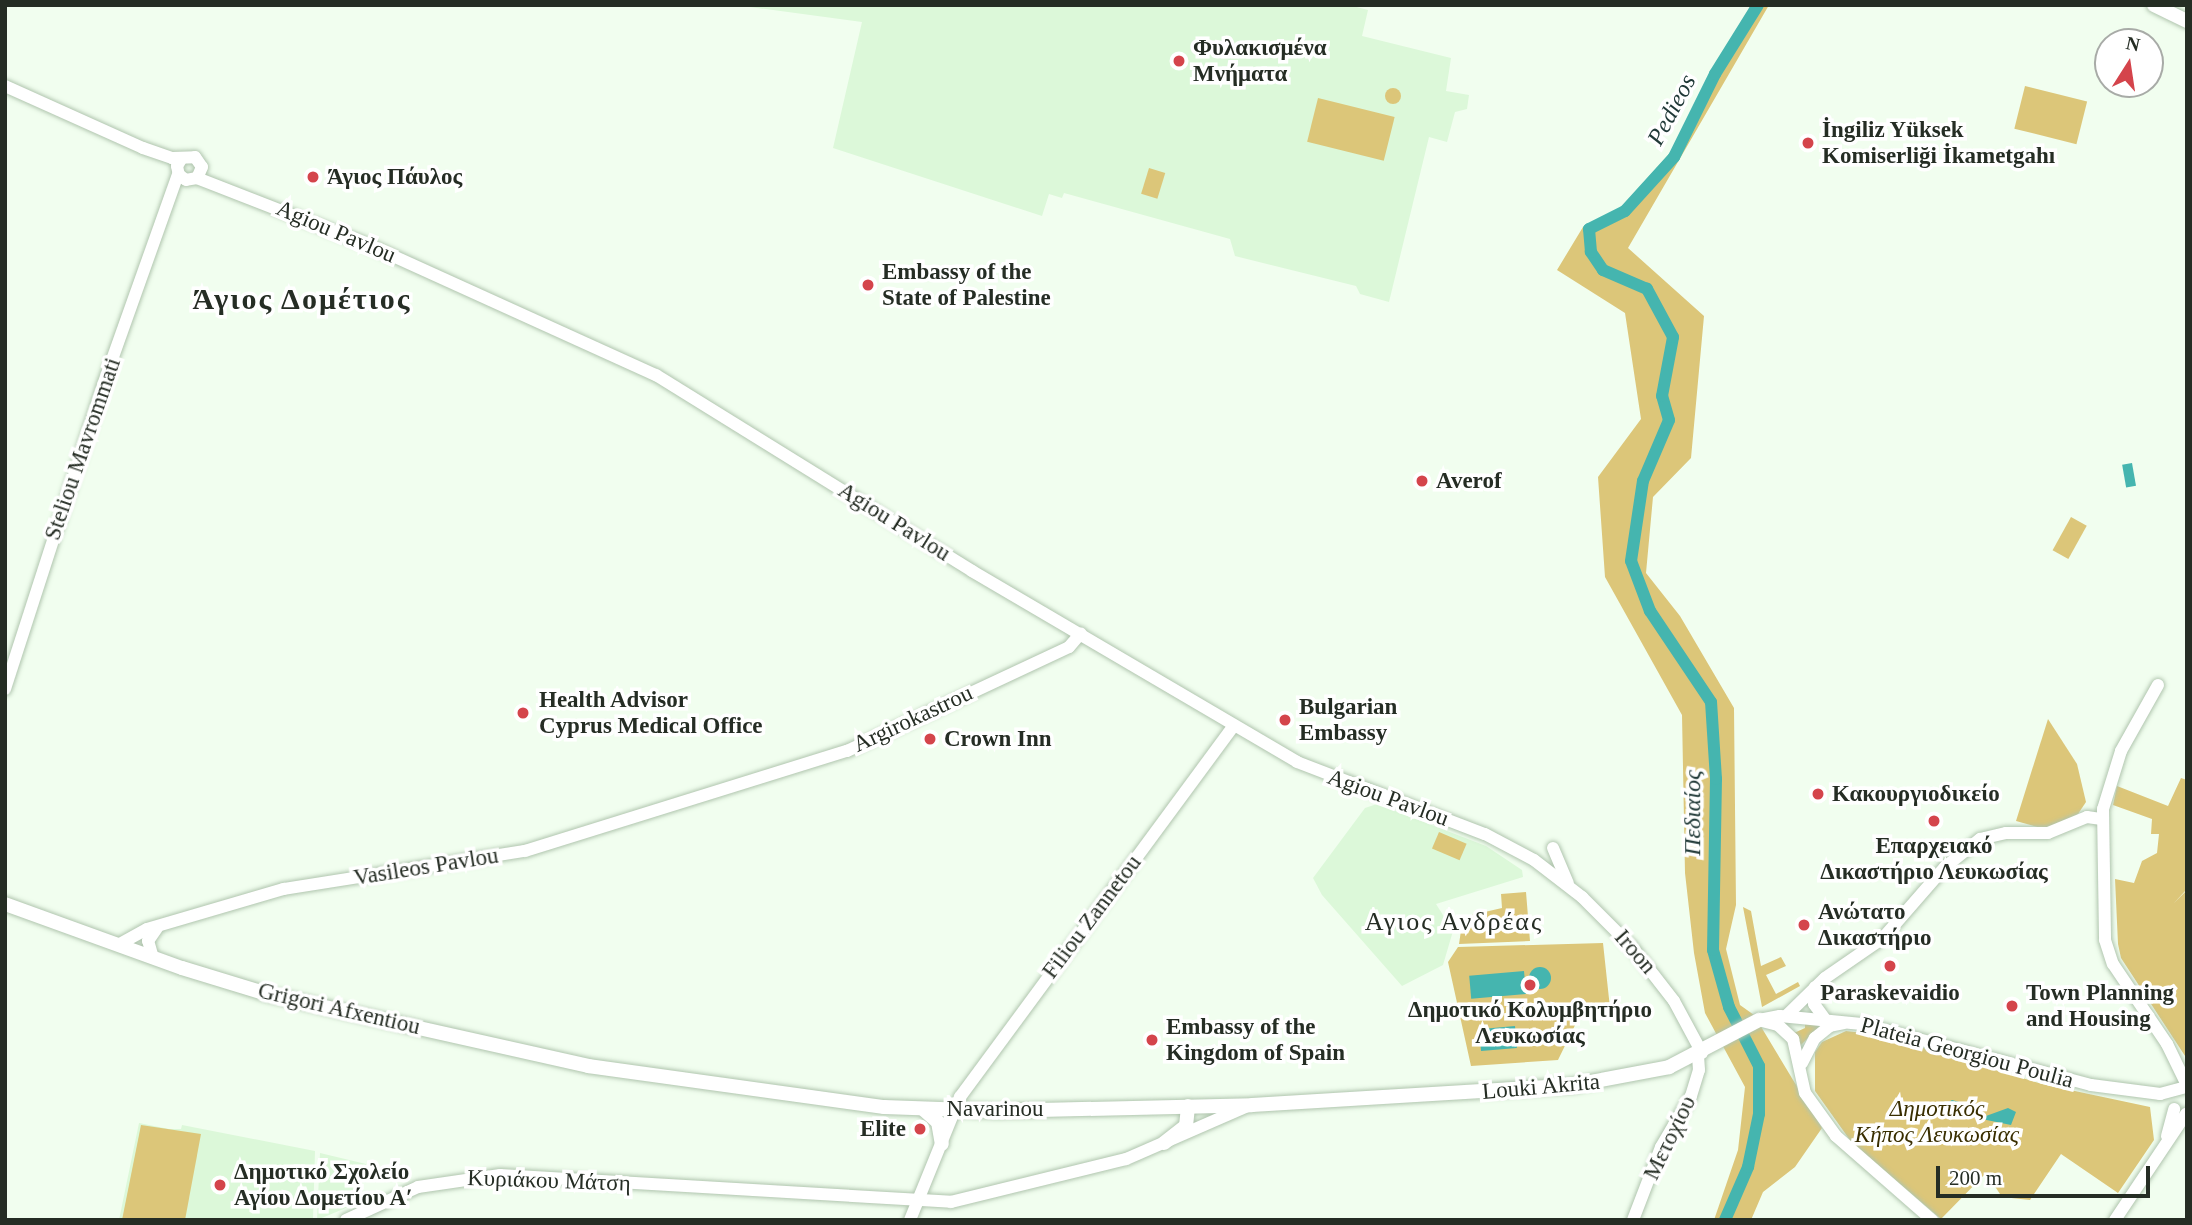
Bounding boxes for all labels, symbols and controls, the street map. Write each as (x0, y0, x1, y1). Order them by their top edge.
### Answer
north arrow (2094, 28, 2164, 98)
text: N (2124, 32, 2142, 56)
place label: Φυλακισμένα Μνήματα (1193, 34, 1327, 88)
marker: Φυλακισμένα Μνήματα (1171, 53, 1187, 69)
water label: Pedieos (1641, 70, 1703, 150)
place label: İngiliz Yüksek Komiserliği İkametgahı (1822, 116, 2055, 170)
marker: İngiliz Yüksek Komiserliği İkametgahı (1800, 135, 1816, 151)
place label: Άγιος Πάυλος (327, 163, 462, 191)
marker: Άγιος Πάυλος (305, 169, 321, 185)
street label: Agiou Pavlou (272, 194, 400, 270)
place label: Embassy of the State of Palestine (882, 258, 1051, 312)
marker: Embassy of the State of Palestine (860, 277, 876, 293)
district label: Άγιος Δομέτιος (193, 281, 411, 317)
street label: Steliou Mavrommati (39, 354, 127, 544)
place label: Averof (1436, 467, 1502, 495)
marker: Averof (1414, 473, 1430, 489)
street label: Agiou Pavlou (833, 477, 955, 567)
street label: Argirokastrou (849, 679, 977, 759)
place label: Health Advisor Cyprus Medical Office (539, 686, 763, 740)
place label: Bulgarian Embassy (1299, 693, 1397, 747)
marker: Health Advisor Cyprus Medical Office (513, 703, 533, 723)
marker: Bulgarian Embassy (1277, 712, 1293, 728)
place label: Crown Inn (944, 725, 1052, 753)
marker: Crown Inn (922, 731, 938, 747)
street label: Agiou Pavlou (1324, 763, 1452, 833)
water label: Πεδιαίος (1679, 770, 1707, 856)
place label: Κακουργιοδικείο (1832, 780, 2000, 808)
marker: Κακουργιοδικείο (1810, 786, 1826, 802)
marker: Επαρχειακό Δικαστήριο Λευκωσίας (1926, 813, 1942, 829)
place label: Επαρχειακό Δικαστήριο Λευκωσίας (1820, 832, 2048, 886)
street label: Vasileos Pavlou (352, 842, 500, 892)
street label: Filiou Zannetou (1037, 850, 1147, 984)
place label: Ανώτατο Δικαστήριο (1818, 898, 1932, 952)
district label: Αγιος Ανδρέας (1366, 906, 1542, 938)
marker: Ανώτατο Δικαστήριο (1796, 917, 1812, 933)
street label: Iroon (1608, 924, 1662, 980)
marker: Paraskevaidio (1880, 956, 1900, 976)
street label: Grigori Afxentiou (255, 977, 423, 1041)
marker: Δημοτικό Κολυμβητήριο Λευκωσίας (1522, 977, 1538, 993)
place label: Paraskevaidio (1820, 979, 1960, 1007)
place label: Town Planning and Housing (2026, 979, 2174, 1033)
place label: Δημοτικό Κολυμβητήριο Λευκωσίας (1408, 996, 1652, 1050)
marker: Town Planning and Housing (2004, 998, 2020, 1014)
street label: Plateia Georgiou Poulia (1858, 1011, 2076, 1095)
place label: Embassy of the Kingdom of Spain (1166, 1013, 1345, 1067)
marker: Embassy of the Kingdom of Spain (1144, 1032, 1160, 1048)
street label: Louki Akrita (1480, 1068, 1602, 1106)
street label: Μετοχίου (1638, 1091, 1702, 1185)
street label: Navarinou (946, 1095, 1044, 1123)
park label: Δημοτικός Κήπος Λευκωσίας (1855, 1095, 2019, 1149)
place label: Elite (860, 1115, 906, 1143)
marker: Elite (912, 1121, 928, 1137)
scale bar (1940, 1152, 2154, 1196)
place label: Δημοτικό Σχολείο Αγίου Δομετίου Αʹ (234, 1158, 415, 1212)
street label: Κυριάκου Μάτση (467, 1164, 631, 1198)
text: 200 m (1949, 1166, 2002, 1190)
marker: Δημοτικό Σχολείο Αγίου Δομετίου Αʹ (212, 1177, 228, 1193)

